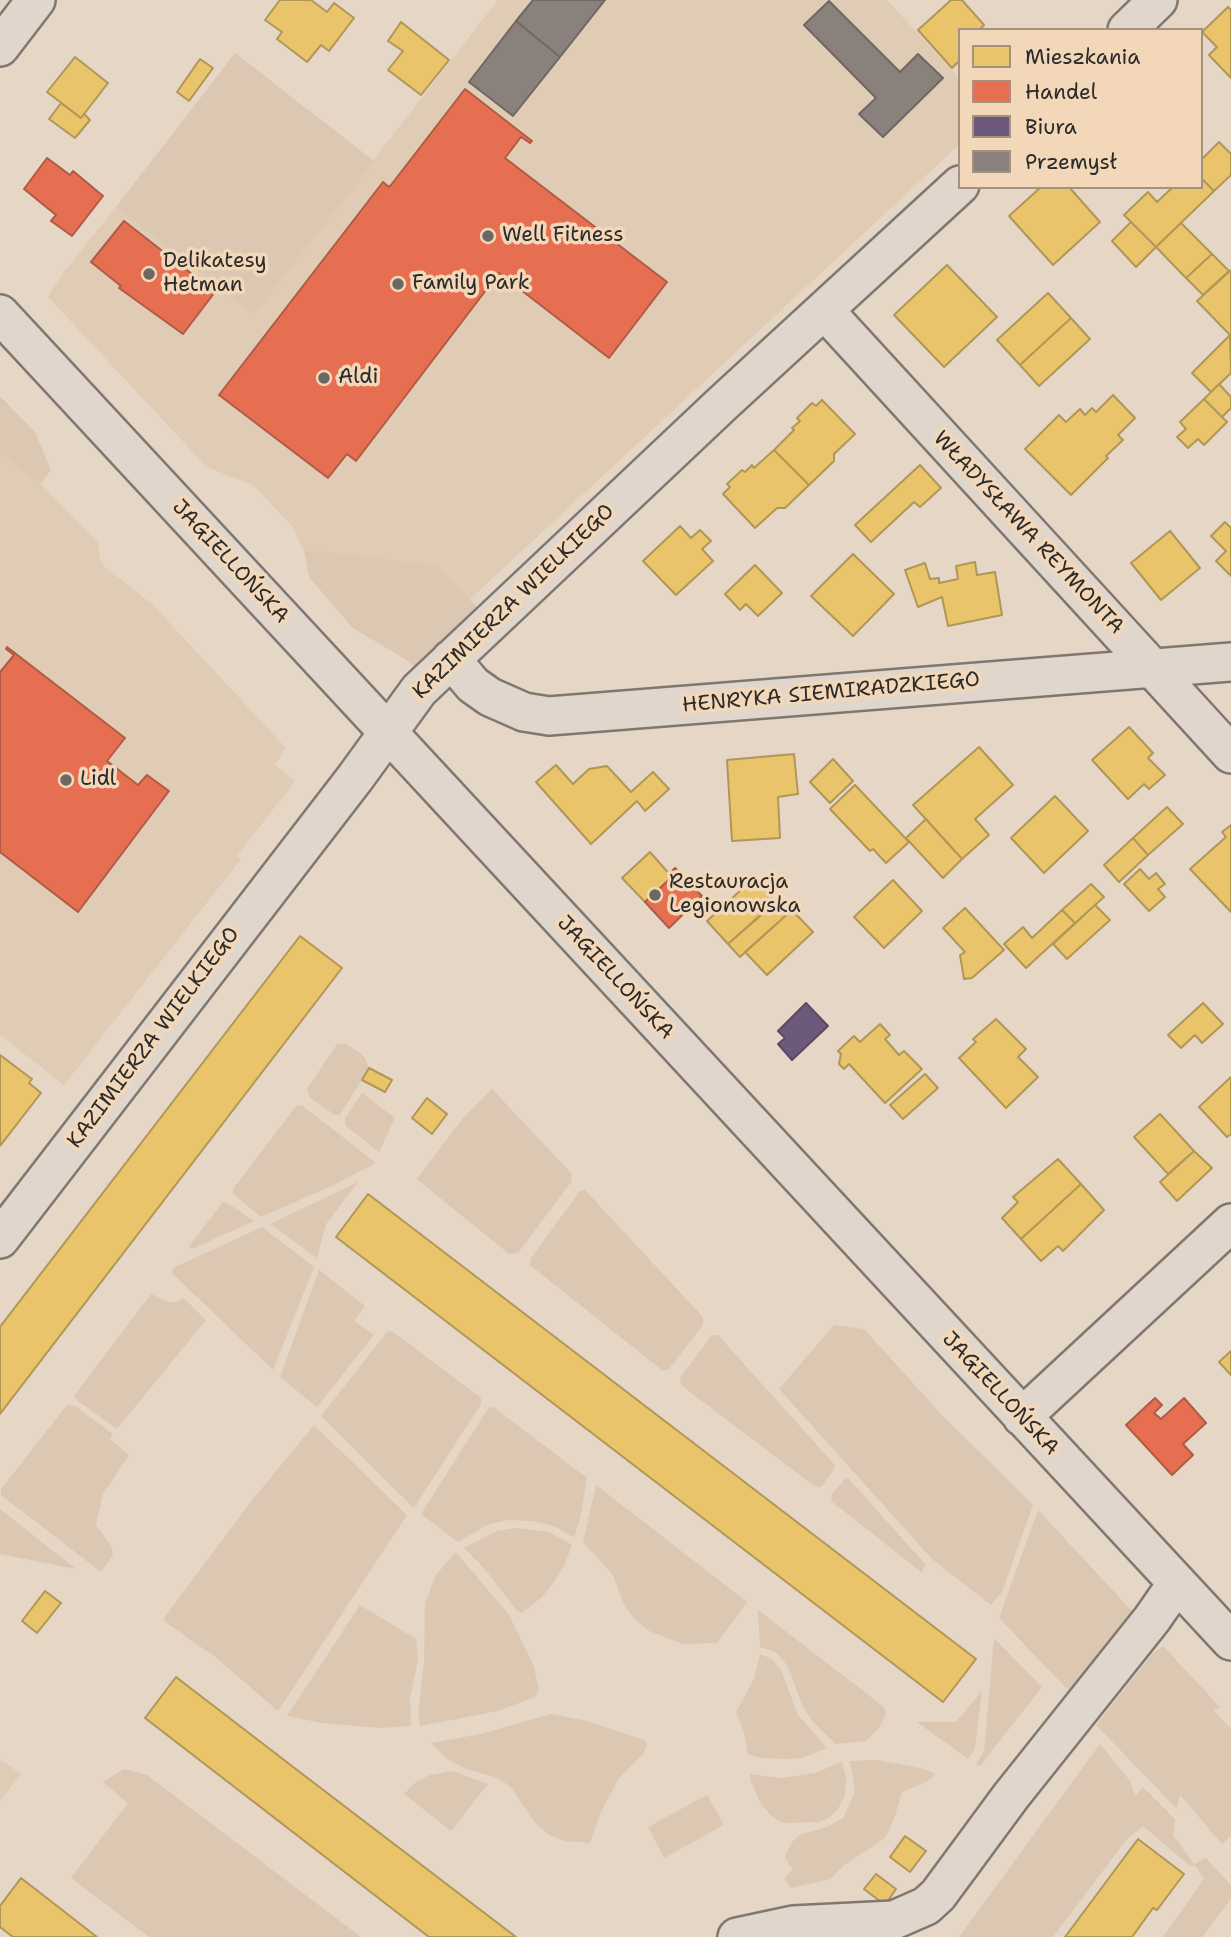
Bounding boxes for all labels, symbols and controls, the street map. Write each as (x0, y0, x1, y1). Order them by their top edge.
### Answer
legend (958, 28, 1203, 189)
text: Mieszkania (1025, 43, 1140, 71)
text: Handel (1025, 78, 1097, 106)
text: Biura (1025, 113, 1077, 141)
text: Przemysł (1025, 148, 1117, 176)
place label: Well Fitness (502, 223, 624, 249)
marker: Well Fitness (480, 228, 496, 244)
place label: Delikatesy Hetman (163, 249, 267, 299)
marker: Delikatesy Hetman (141, 266, 157, 282)
place label: Family Park (412, 271, 530, 297)
marker: Family Park (390, 276, 406, 292)
place label: Aldi (338, 365, 378, 391)
marker: Aldi (316, 370, 332, 386)
street label: WŁADYSŁAWA REYMONTA (927, 426, 1129, 640)
street label: JAGIELLOŃSKA (166, 495, 294, 629)
street label: KAZIMIERZA WIELKIEGO (408, 499, 620, 705)
street label: HENRYKA SIEMIRADZKIEGO (681, 667, 981, 719)
place label: Lidl (80, 767, 116, 793)
marker: Lidl (58, 772, 74, 788)
place label: Restauracja Legionowska (669, 870, 800, 920)
marker: Restauracja Legionowska (647, 887, 663, 903)
street label: JAGIELLOŃSKA (551, 911, 679, 1045)
street label: KAZIMIERZA WIELKIEGO (63, 923, 245, 1153)
street label: JAGIELLOŃSKA (936, 1327, 1064, 1461)

